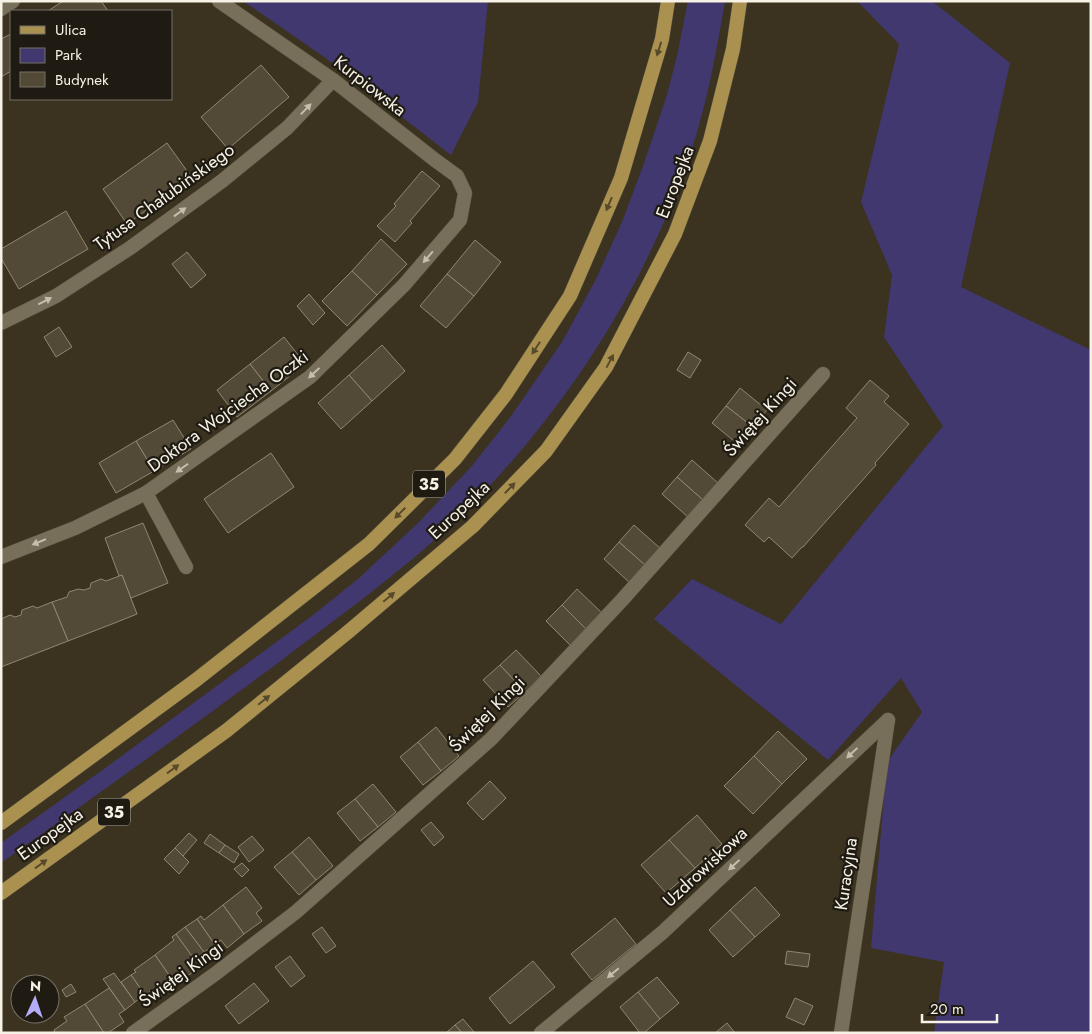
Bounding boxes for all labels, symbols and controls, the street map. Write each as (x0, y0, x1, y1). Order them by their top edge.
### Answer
legend (10, 10, 172, 100)
text: Ulica (55, 19, 86, 41)
one-way arrow (655, 42, 663, 57)
text: Park (55, 44, 82, 66)
street label: Kurpiowska (328, 49, 412, 123)
text: Budynek (55, 69, 109, 91)
one-way arrow (300, 103, 312, 115)
street label: Tytusa Chałubińskiego (88, 137, 240, 257)
street label: Europejka (649, 142, 701, 222)
one-way arrow (605, 197, 613, 211)
one-way arrow (173, 206, 186, 217)
one-way arrow (423, 251, 434, 263)
one-way arrow (38, 297, 52, 305)
one-way arrow (531, 341, 541, 355)
street label: Doktora Wojciecha Oczki (142, 344, 314, 478)
one-way arrow (606, 353, 614, 368)
one-way arrow (308, 367, 320, 379)
street label: Świętej Kingi (717, 372, 803, 462)
one-way arrow (175, 463, 189, 473)
road number: 35 (413, 470, 445, 498)
street label: Europejka (422, 475, 496, 545)
one-way arrow (504, 482, 516, 494)
one-way arrow (394, 507, 406, 519)
one-way arrow (32, 539, 46, 547)
one-way arrow (383, 591, 395, 603)
street label: Świętej Kingi (443, 670, 531, 758)
one-way arrow (257, 695, 270, 706)
one-way arrow (847, 747, 859, 759)
one-way arrow (166, 764, 179, 774)
road number: 35 (98, 799, 130, 826)
street label: Europejka (12, 801, 88, 867)
street label: Uzdrowiskowa (657, 821, 753, 913)
street label: Kuracyjna (828, 836, 864, 912)
one-way arrow (34, 859, 48, 869)
one-way arrow (728, 859, 740, 871)
street label: Świętej Kingi (133, 934, 229, 1014)
one-way arrow (607, 968, 620, 979)
north arrow (10, 974, 60, 1024)
text: N (30, 976, 42, 996)
scale bar (922, 992, 997, 1024)
text: 20 m (930, 998, 964, 1020)

